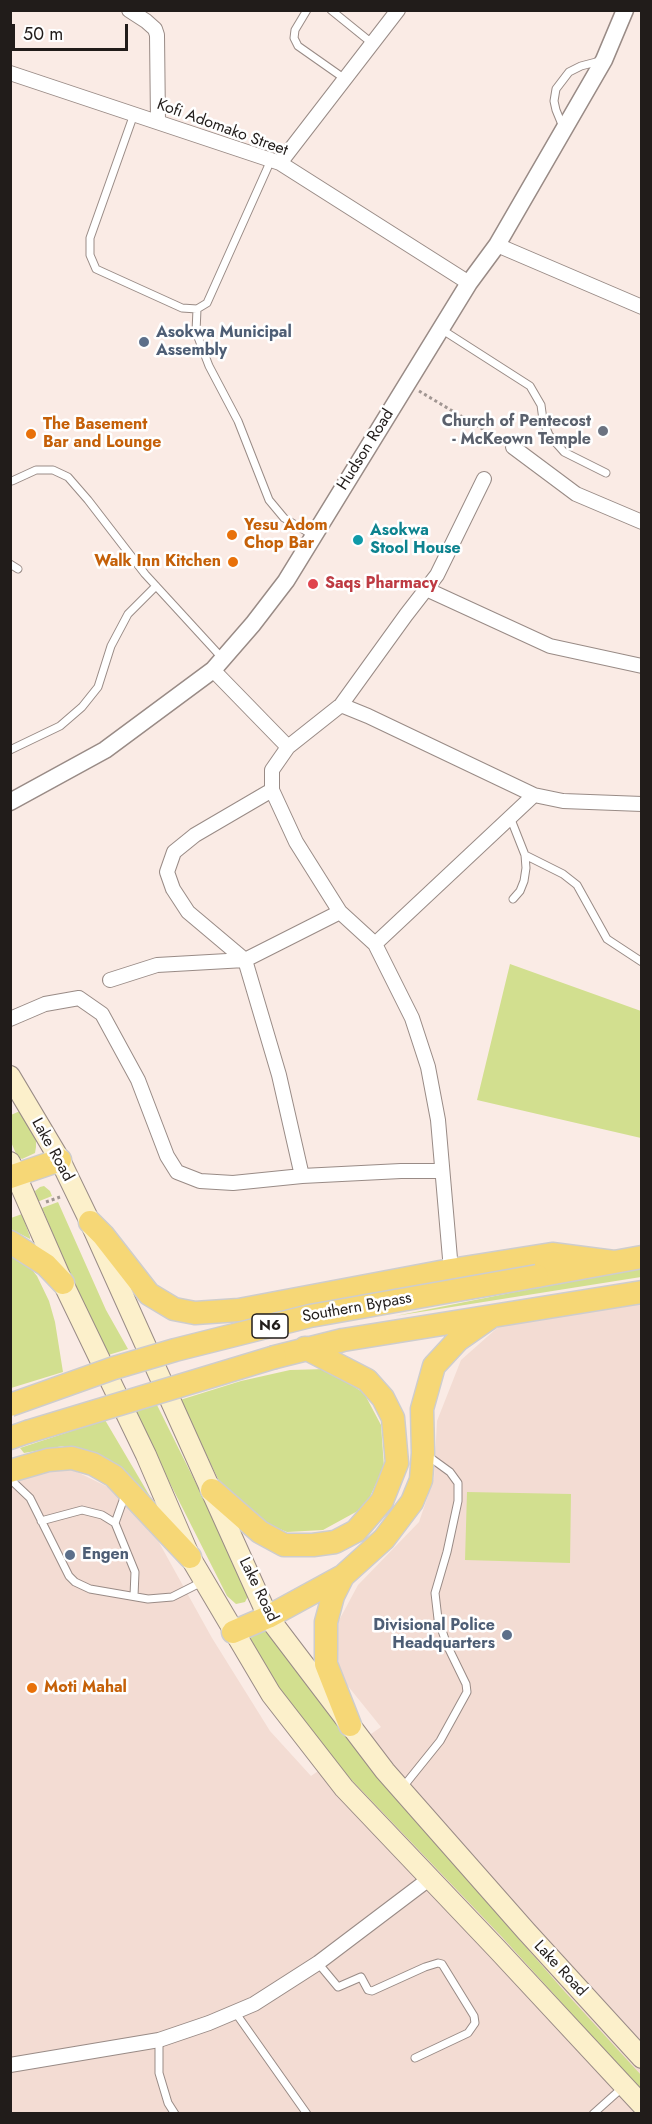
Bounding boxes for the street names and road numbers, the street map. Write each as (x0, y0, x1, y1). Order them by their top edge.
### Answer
street label: Kofi Adomako Street (154, 95, 290, 161)
street label: Hudson Road (334, 406, 398, 494)
street label: Lake Road (27, 1115, 77, 1185)
street label: Southern Bypass (301, 1289, 413, 1327)
road number: N6 (252, 1314, 288, 1338)
street label: Lake Road (234, 1555, 282, 1625)
street label: Lake Road (529, 1937, 591, 2001)

